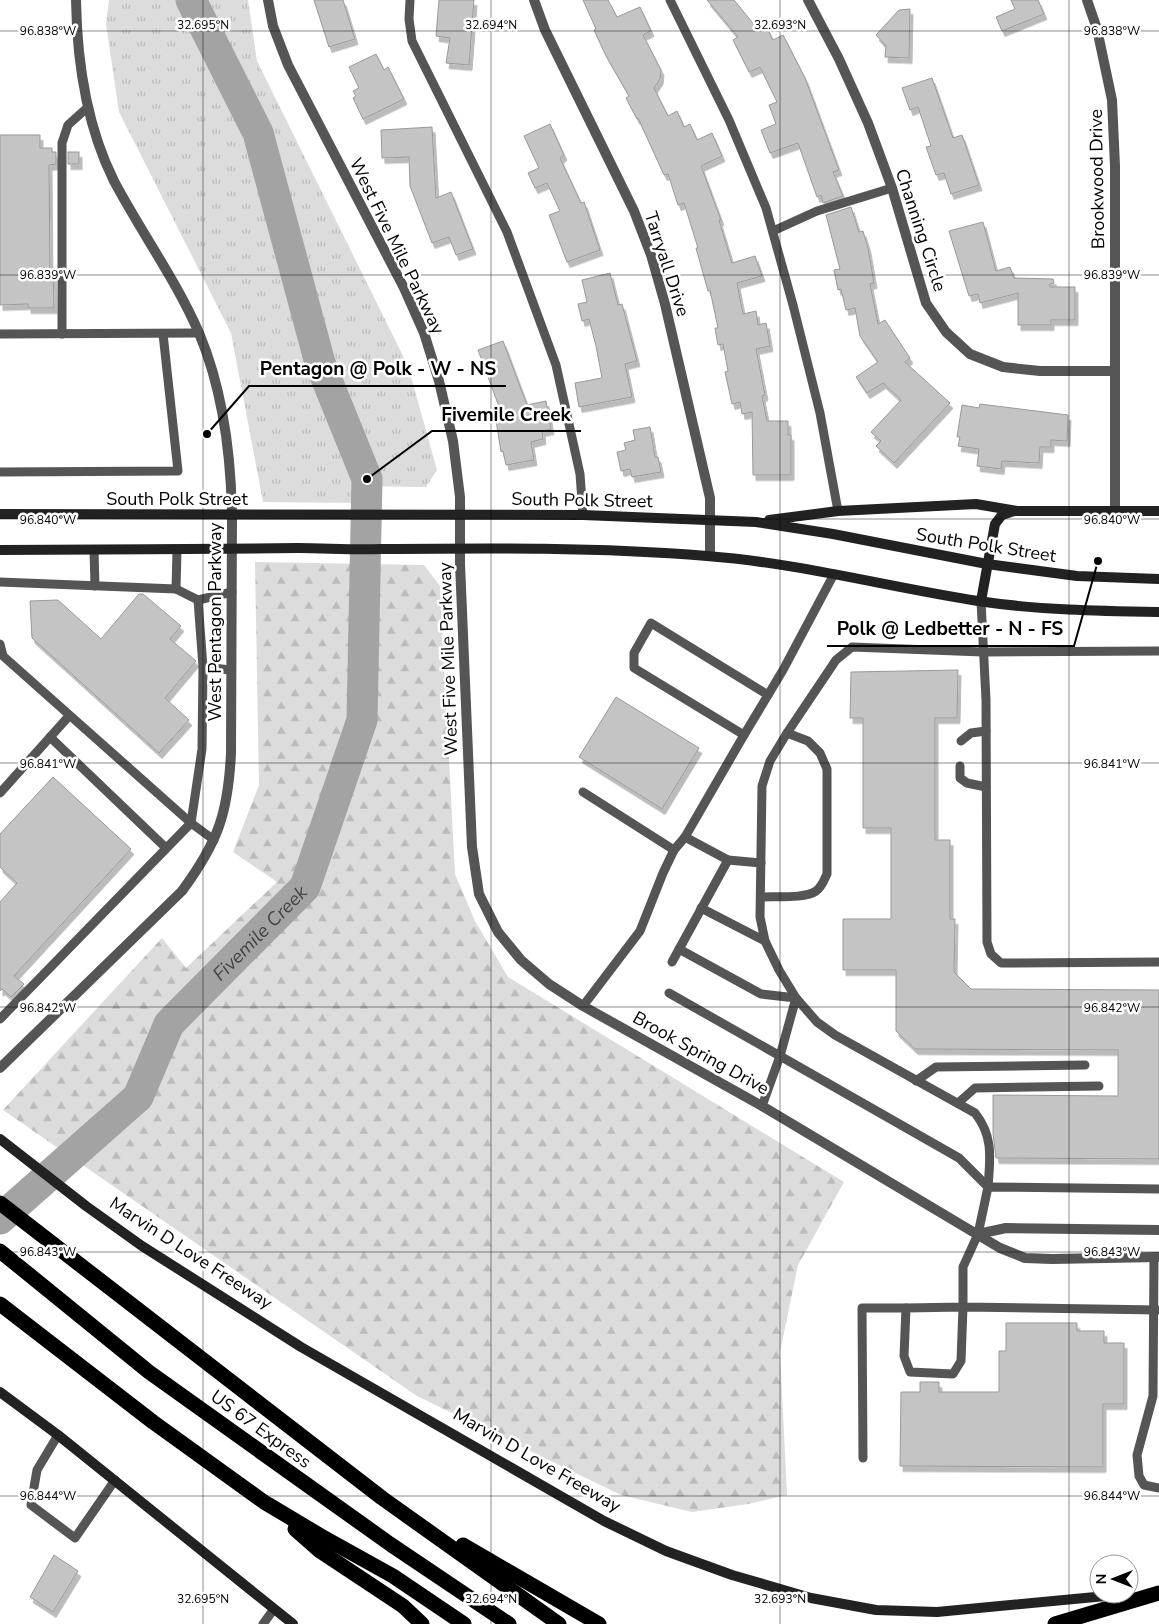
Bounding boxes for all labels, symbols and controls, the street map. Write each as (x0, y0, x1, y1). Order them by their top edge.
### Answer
text: 32.695°N (177, 17, 229, 33)
text: 32.694°N (465, 17, 517, 33)
text: 32.693°N (754, 17, 806, 33)
text: 96.838°W (20, 23, 76, 39)
text: 96.838°W (1084, 23, 1140, 39)
street label: Brookwood Drive (1084, 109, 1110, 249)
street label: West Five Mile Parkway (344, 154, 451, 339)
street label: Channing Circle (890, 166, 952, 294)
street label: Tarryall Drive (639, 208, 695, 320)
text: 96.839°W (20, 267, 76, 283)
text: 96.839°W (1084, 267, 1140, 283)
callout: Pentagon @ Polk - W - NS (249, 352, 506, 386)
text: Pentagon @ Polk - W - NS (260, 356, 496, 382)
callout: Fivemile Creek (432, 397, 581, 431)
text: Fivemile Creek (441, 402, 572, 428)
street label: South Polk Street (106, 487, 248, 511)
street label: South Polk Street (511, 487, 654, 513)
text: 96.840°W (20, 512, 76, 528)
text: 96.840°W (1084, 512, 1140, 528)
street label: West Pentagon Parkway (203, 522, 227, 722)
street label: South Polk Street (914, 522, 1058, 568)
street label: West Five Mile Parkway (433, 561, 463, 756)
callout: Polk @ Ledbetter - N - FS (827, 612, 1074, 646)
text: Polk @ Ledbetter - N - FS (837, 616, 1063, 642)
text: 96.841°W (20, 756, 76, 772)
text: 96.841°W (1084, 756, 1140, 772)
water label: Fivemile Creek (207, 880, 314, 987)
text: 96.842°W (20, 1000, 76, 1016)
text: 96.842°W (1084, 1000, 1140, 1016)
street label: Brook Spring Drive (629, 1006, 773, 1100)
street label: Marvin D Love Freeway (105, 1191, 278, 1315)
text: 96.843°W (20, 1244, 76, 1260)
text: 96.843°W (1084, 1244, 1140, 1260)
street label: US 67 Express (206, 1384, 316, 1474)
street label: Marvin D Love Freeway (449, 1402, 626, 1518)
text: 96.844°W (20, 1488, 76, 1504)
text: 96.844°W (1084, 1488, 1140, 1504)
north arrow (1089, 1554, 1139, 1604)
text: N (1092, 1574, 1111, 1584)
text: 32.695°N (177, 1591, 229, 1607)
text: 32.694°N (465, 1591, 517, 1607)
text: 32.693°N (754, 1591, 806, 1607)

